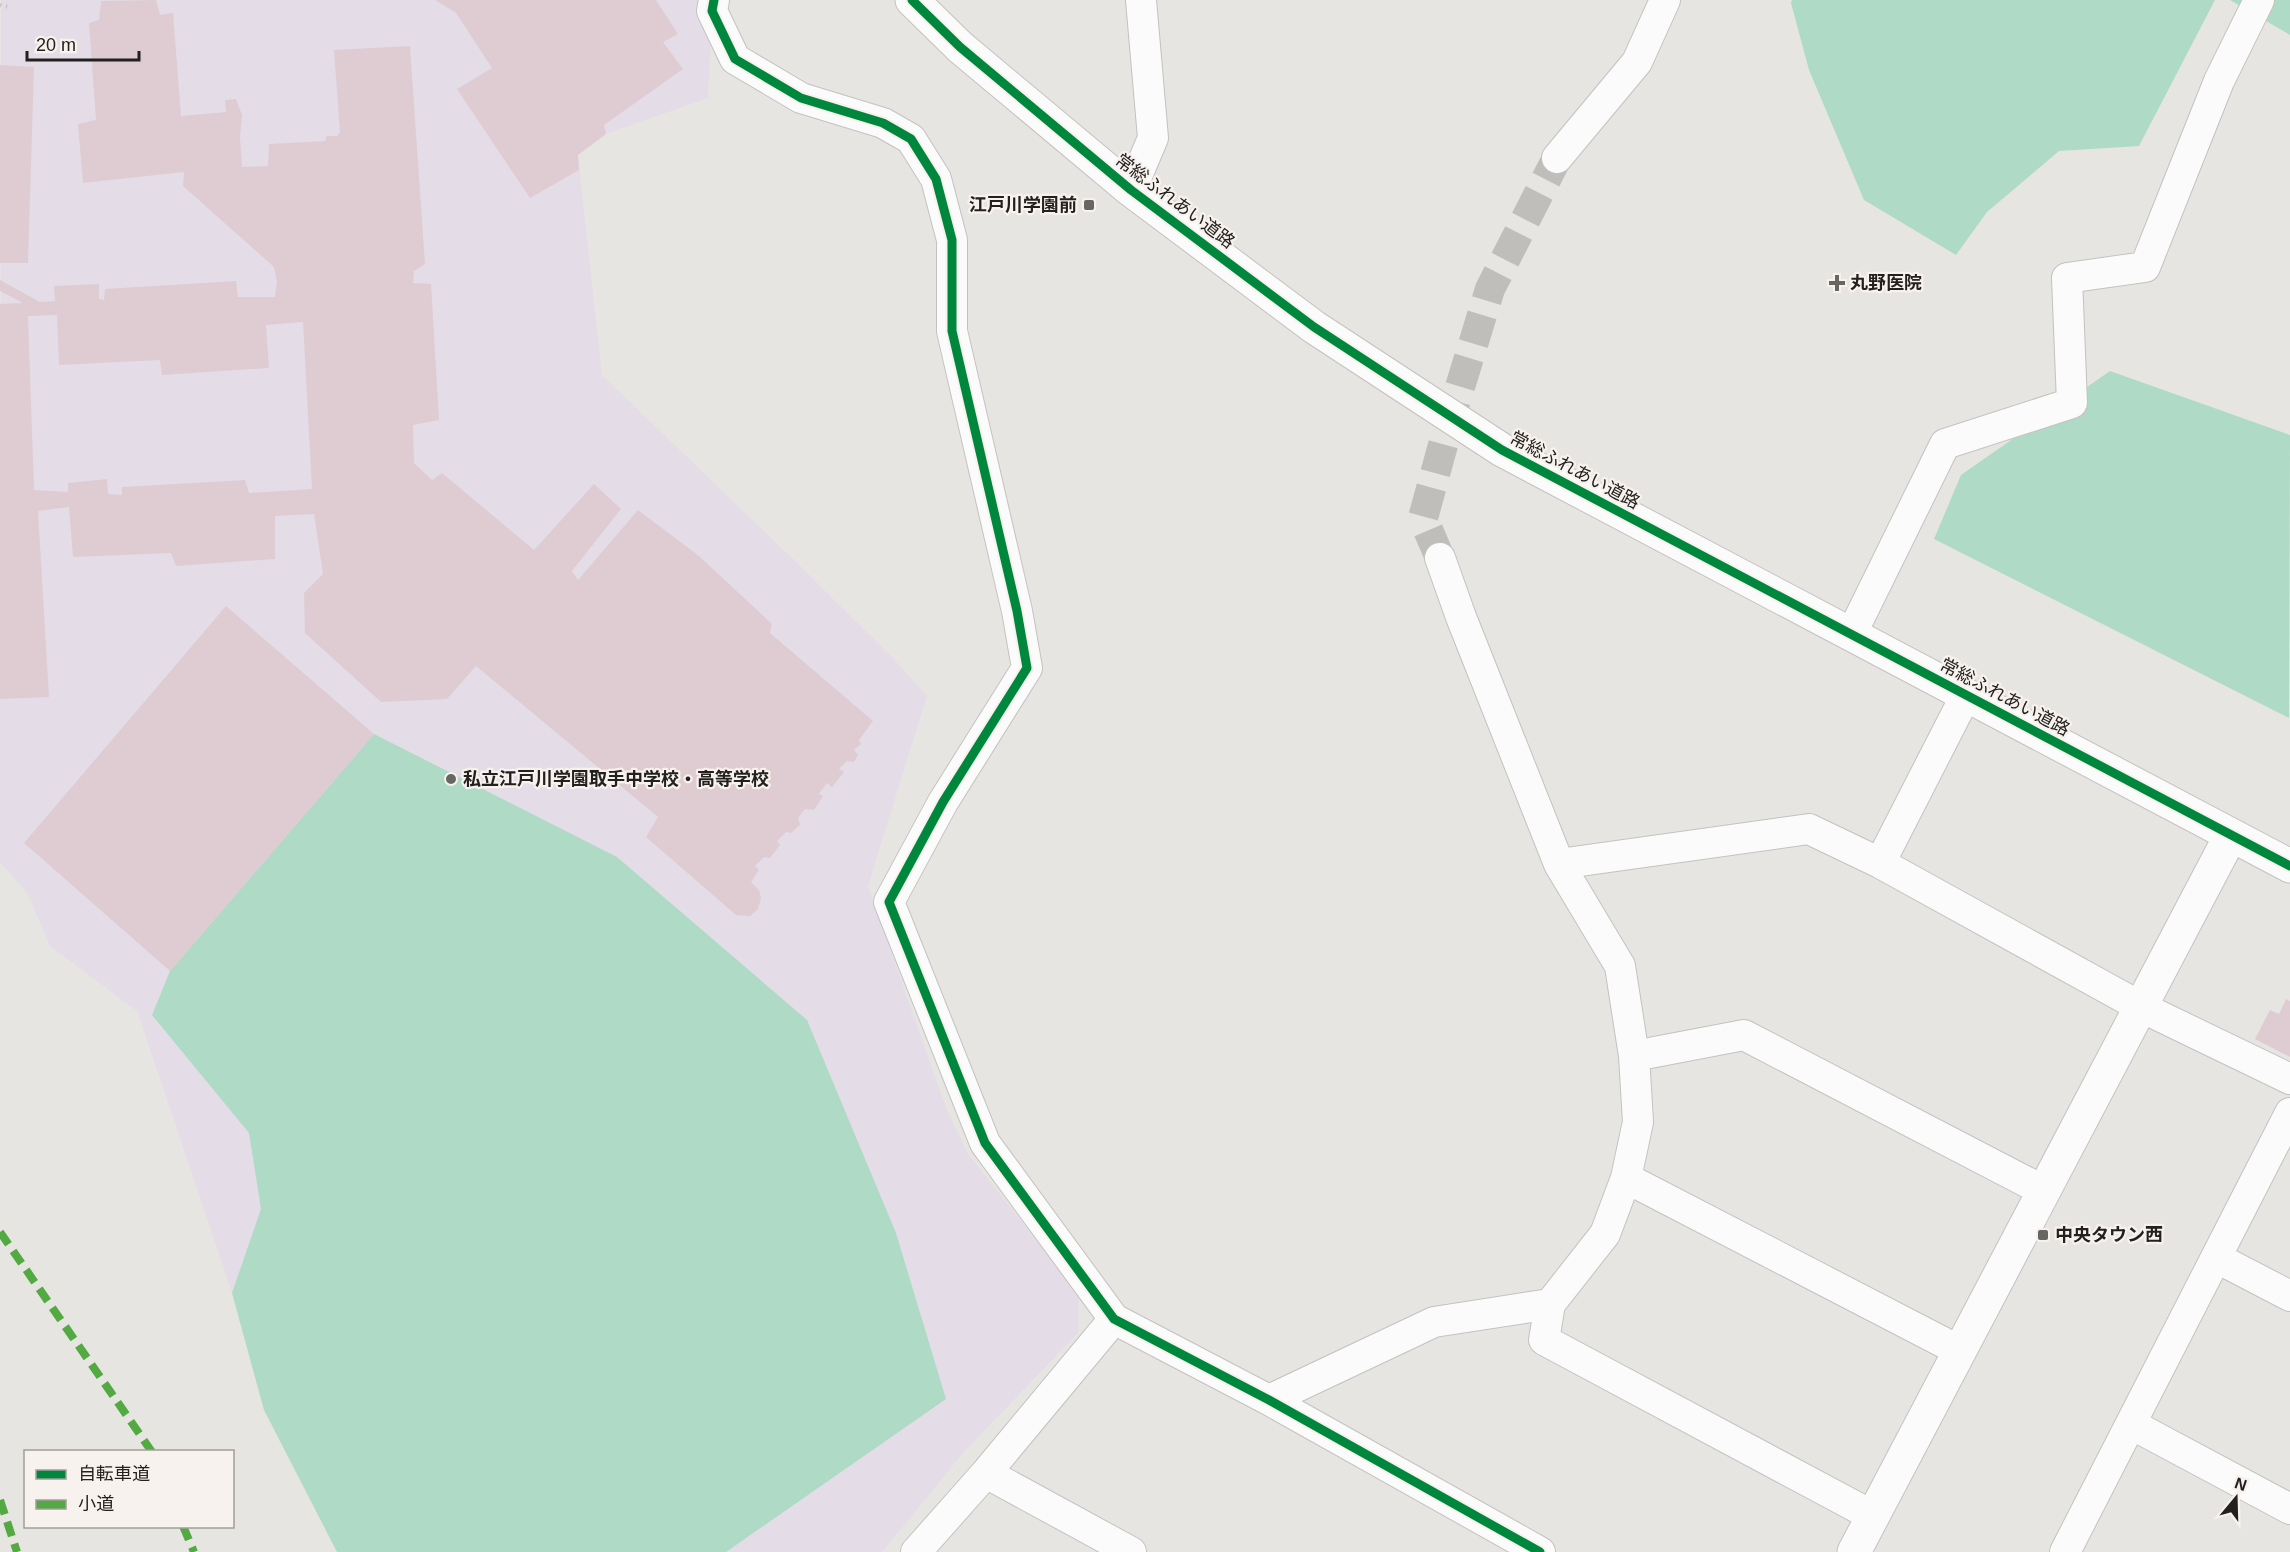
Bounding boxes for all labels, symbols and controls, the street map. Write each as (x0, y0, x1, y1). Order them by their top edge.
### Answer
scale bar (27, 24, 140, 62)
text: 20 m (36, 35, 76, 55)
street label: 常総ふれあい道路 (1111, 150, 1239, 252)
place label: 江戸川学園前 (969, 195, 1077, 215)
marker: 江戸川学園前 (1082, 198, 1096, 212)
place label: 丸野医院 (1850, 273, 1922, 293)
marker: 丸野医院 (1828, 274, 1846, 292)
street label: 常総ふれあい道路 (1507, 427, 1643, 513)
street label: 常総ふれあい道路 (1937, 654, 2073, 740)
place label: 私立江戸川学園取手中学校・高等学校 (463, 769, 769, 789)
marker: 私立江戸川学園取手中学校・高等学校 (444, 772, 458, 786)
place label: 中央タウン西 (2055, 1225, 2163, 1245)
marker: 中央タウン西 (2036, 1228, 2050, 1242)
legend (24, 1450, 234, 1528)
text: 自転車道 (78, 1464, 150, 1484)
north arrow (2206, 1468, 2266, 1528)
text: N (2232, 1474, 2249, 1494)
text: 小道 (78, 1494, 114, 1514)

